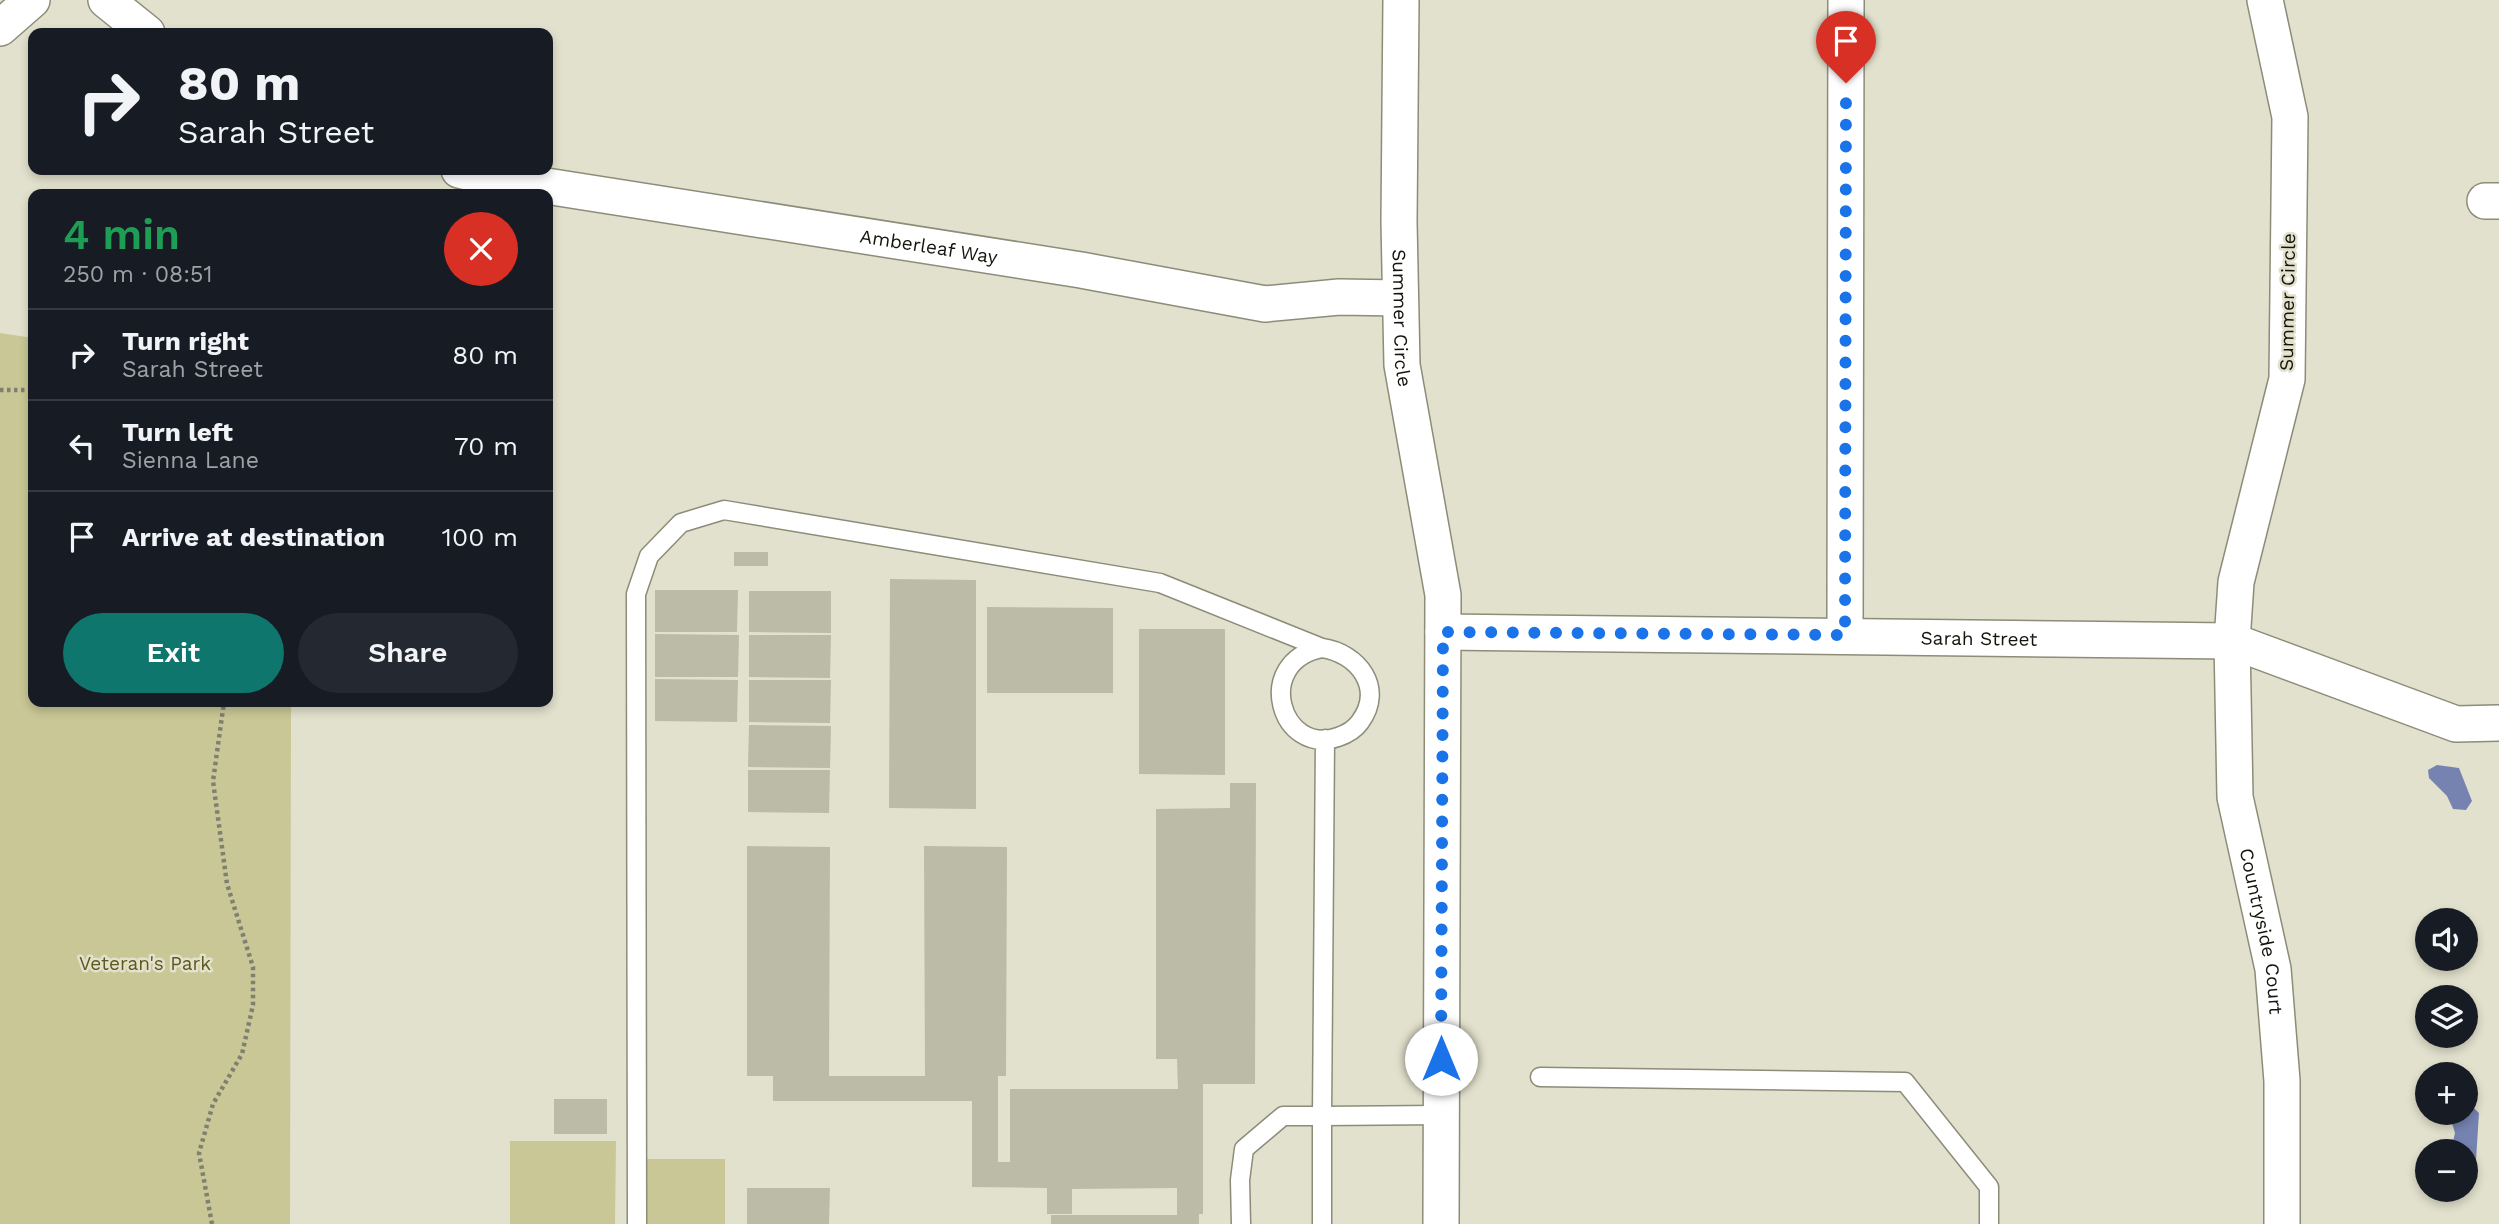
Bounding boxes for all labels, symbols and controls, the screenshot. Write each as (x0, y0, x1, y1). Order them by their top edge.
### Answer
pin (1816, 11, 1876, 83)
icon: arrive (1827, 22, 1865, 60)
text: 80 m (178, 54, 300, 112)
icon: right (63, 56, 154, 147)
text: Sarah Street (178, 113, 374, 151)
text: 4 min (63, 210, 180, 259)
button: close (444, 212, 518, 286)
street label: Amberleaf Way (858, 224, 999, 269)
street label: Summer Circle (2275, 233, 2300, 371)
street label: Summer Circle (1388, 249, 1417, 389)
text: 250 m · 08:51 (63, 261, 212, 288)
text: Turn right (122, 326, 249, 356)
icon: right (63, 336, 101, 374)
text: 80 m (452, 340, 518, 370)
text: Sarah Street (122, 356, 263, 383)
text: Turn left (122, 417, 233, 447)
icon: left (63, 427, 101, 465)
text: 70 m (454, 431, 518, 461)
text: Sienna Lane (122, 447, 259, 474)
icon: arrive (63, 518, 101, 556)
text: Arrive at destination (122, 522, 385, 552)
text: 100 m (442, 522, 518, 552)
button: Exit (63, 613, 284, 693)
button: Share (298, 613, 518, 693)
street label: Sarah Street (1921, 626, 2037, 651)
street label: Countryside Court (2235, 846, 2288, 1015)
map controls (2415, 908, 2478, 1202)
button: sound (2415, 908, 2478, 971)
park label: Veteran's Park (79, 952, 211, 975)
button: layers (2415, 985, 2478, 1048)
position arrow (1404, 1022, 1478, 1096)
button: + (2415, 1062, 2478, 1125)
button: − (2415, 1139, 2478, 1202)

